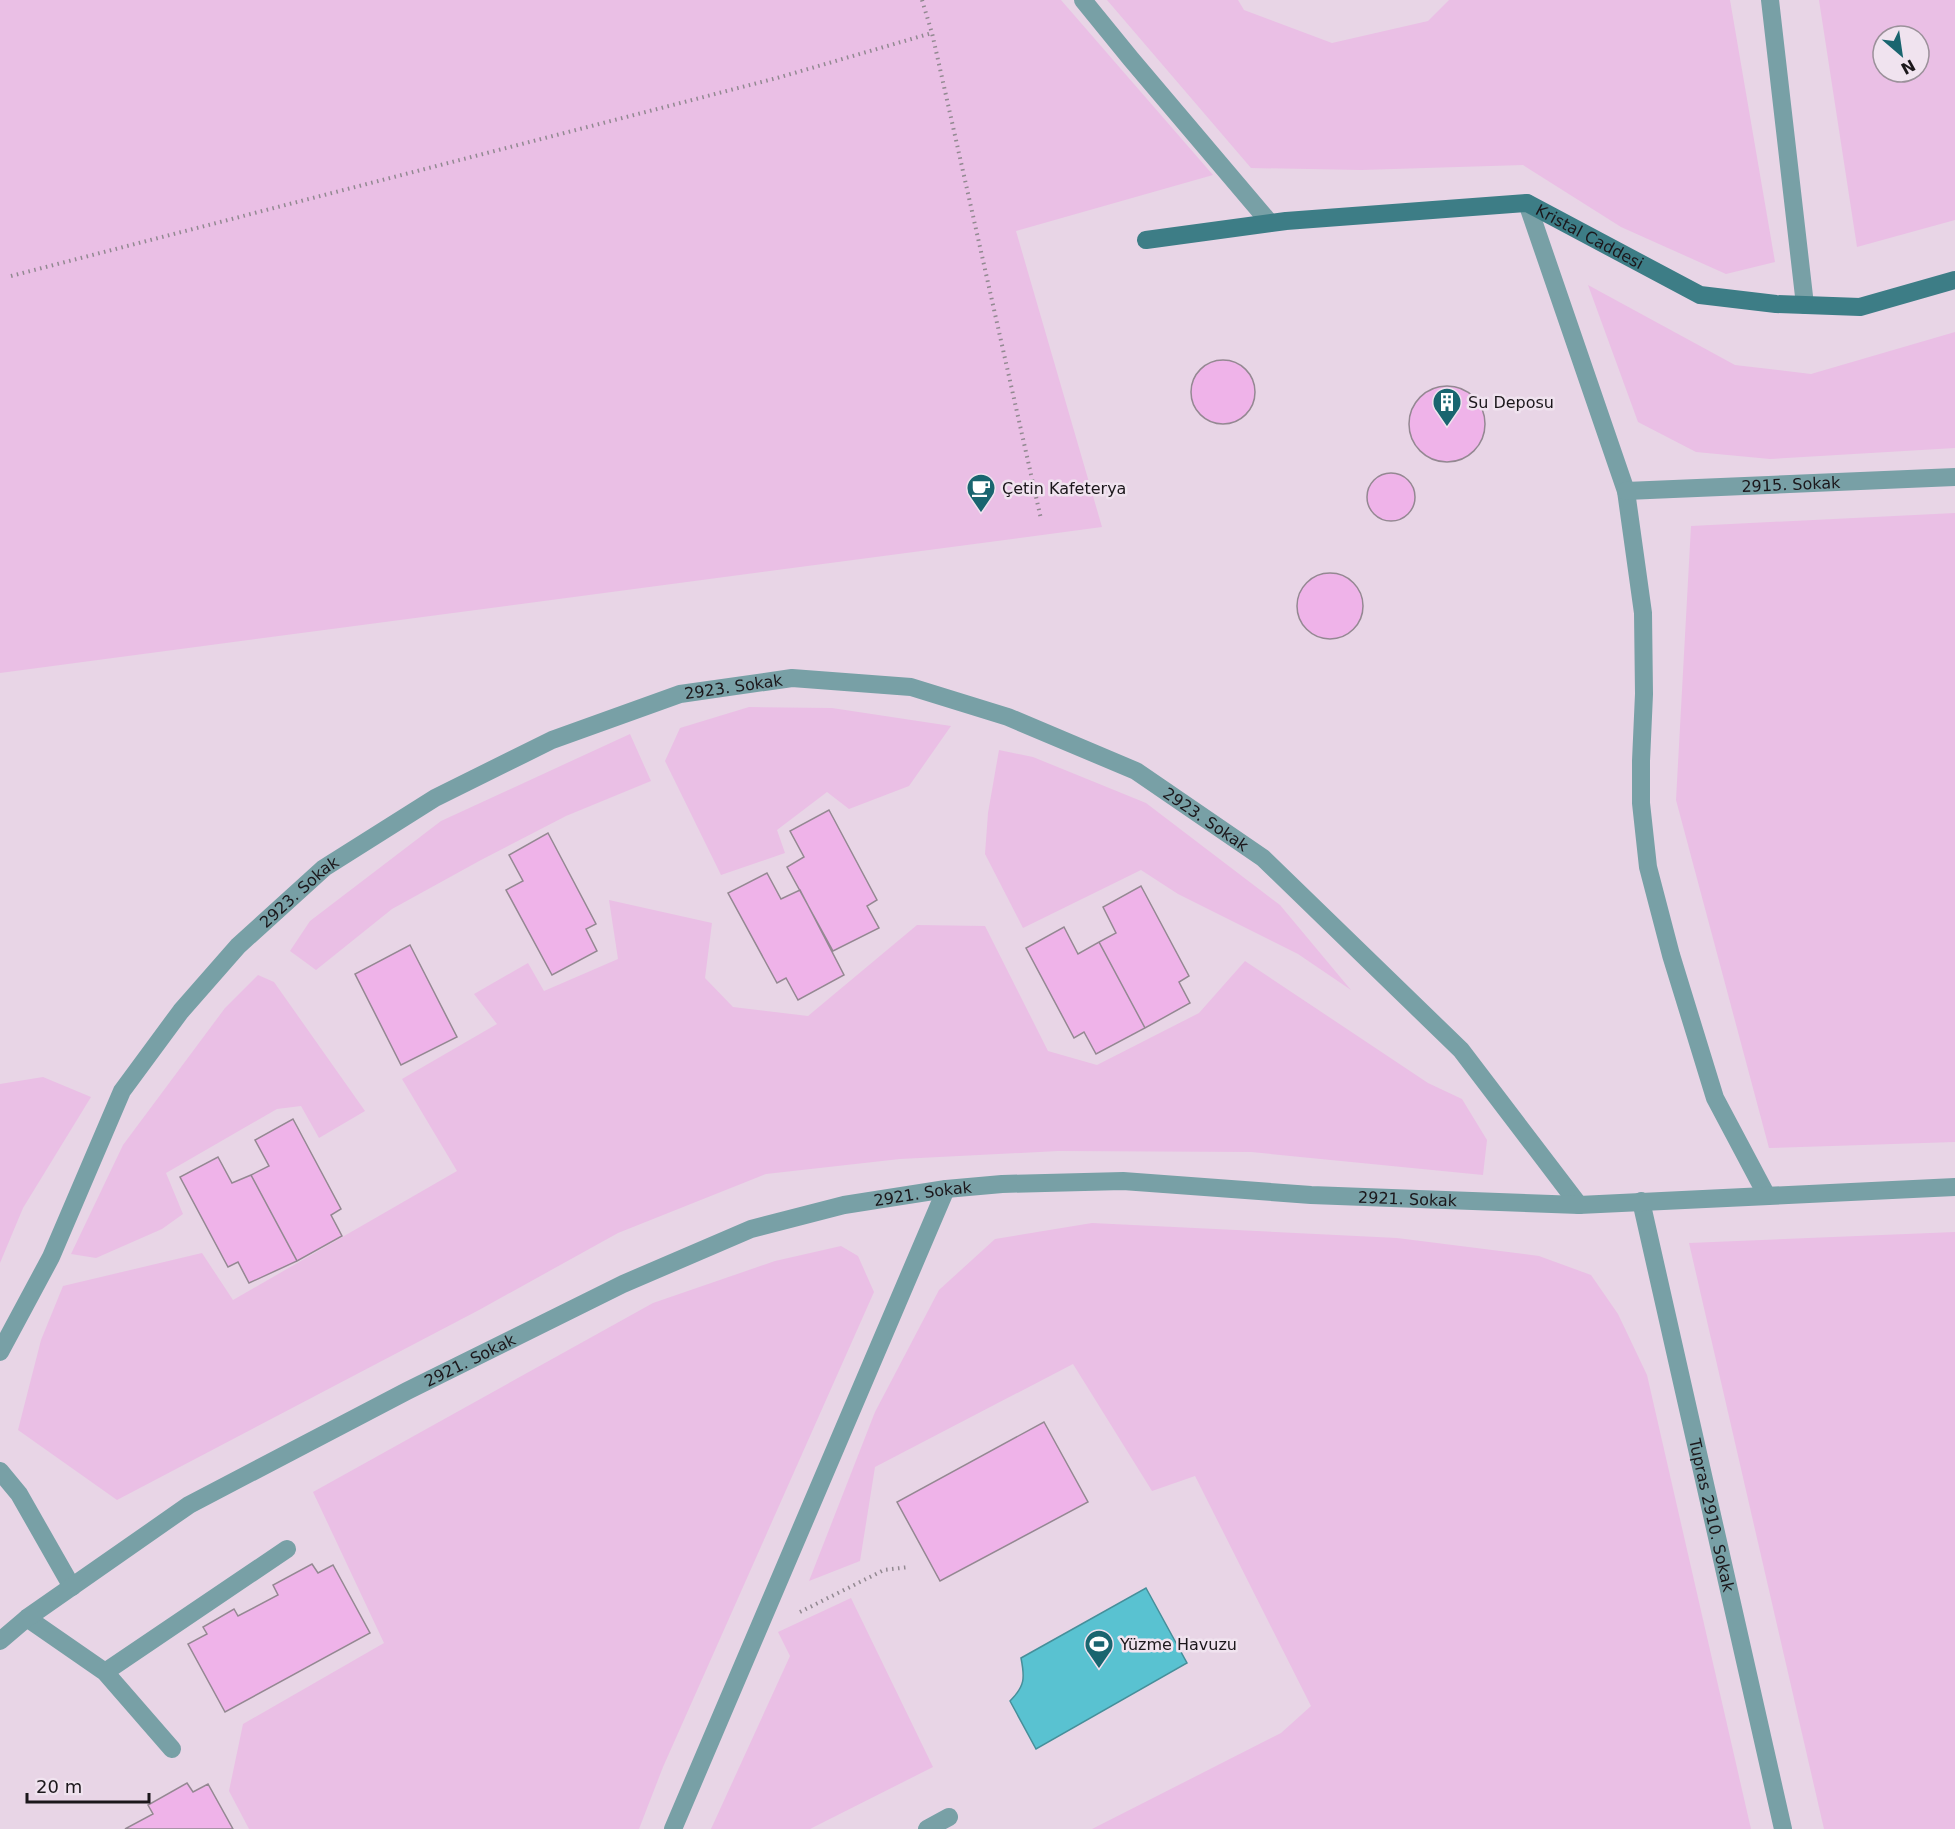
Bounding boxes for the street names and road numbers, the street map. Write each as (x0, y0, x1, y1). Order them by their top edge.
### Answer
street label: Kristal Caddesi (1533, 200, 1647, 273)
street label: 2915. Sokak (1741, 472, 1841, 496)
street label: 2923. Sokak (683, 670, 784, 703)
street label: 2923. Sokak (1160, 783, 1253, 855)
street label: 2923. Sokak (256, 851, 343, 931)
street label: 2921. Sokak (872, 1177, 973, 1210)
street label: 2921. Sokak (1358, 1187, 1458, 1210)
street label: 2921. Sokak (421, 1329, 519, 1390)
street label: Tupras 2910. Sokak (1685, 1436, 1739, 1594)

